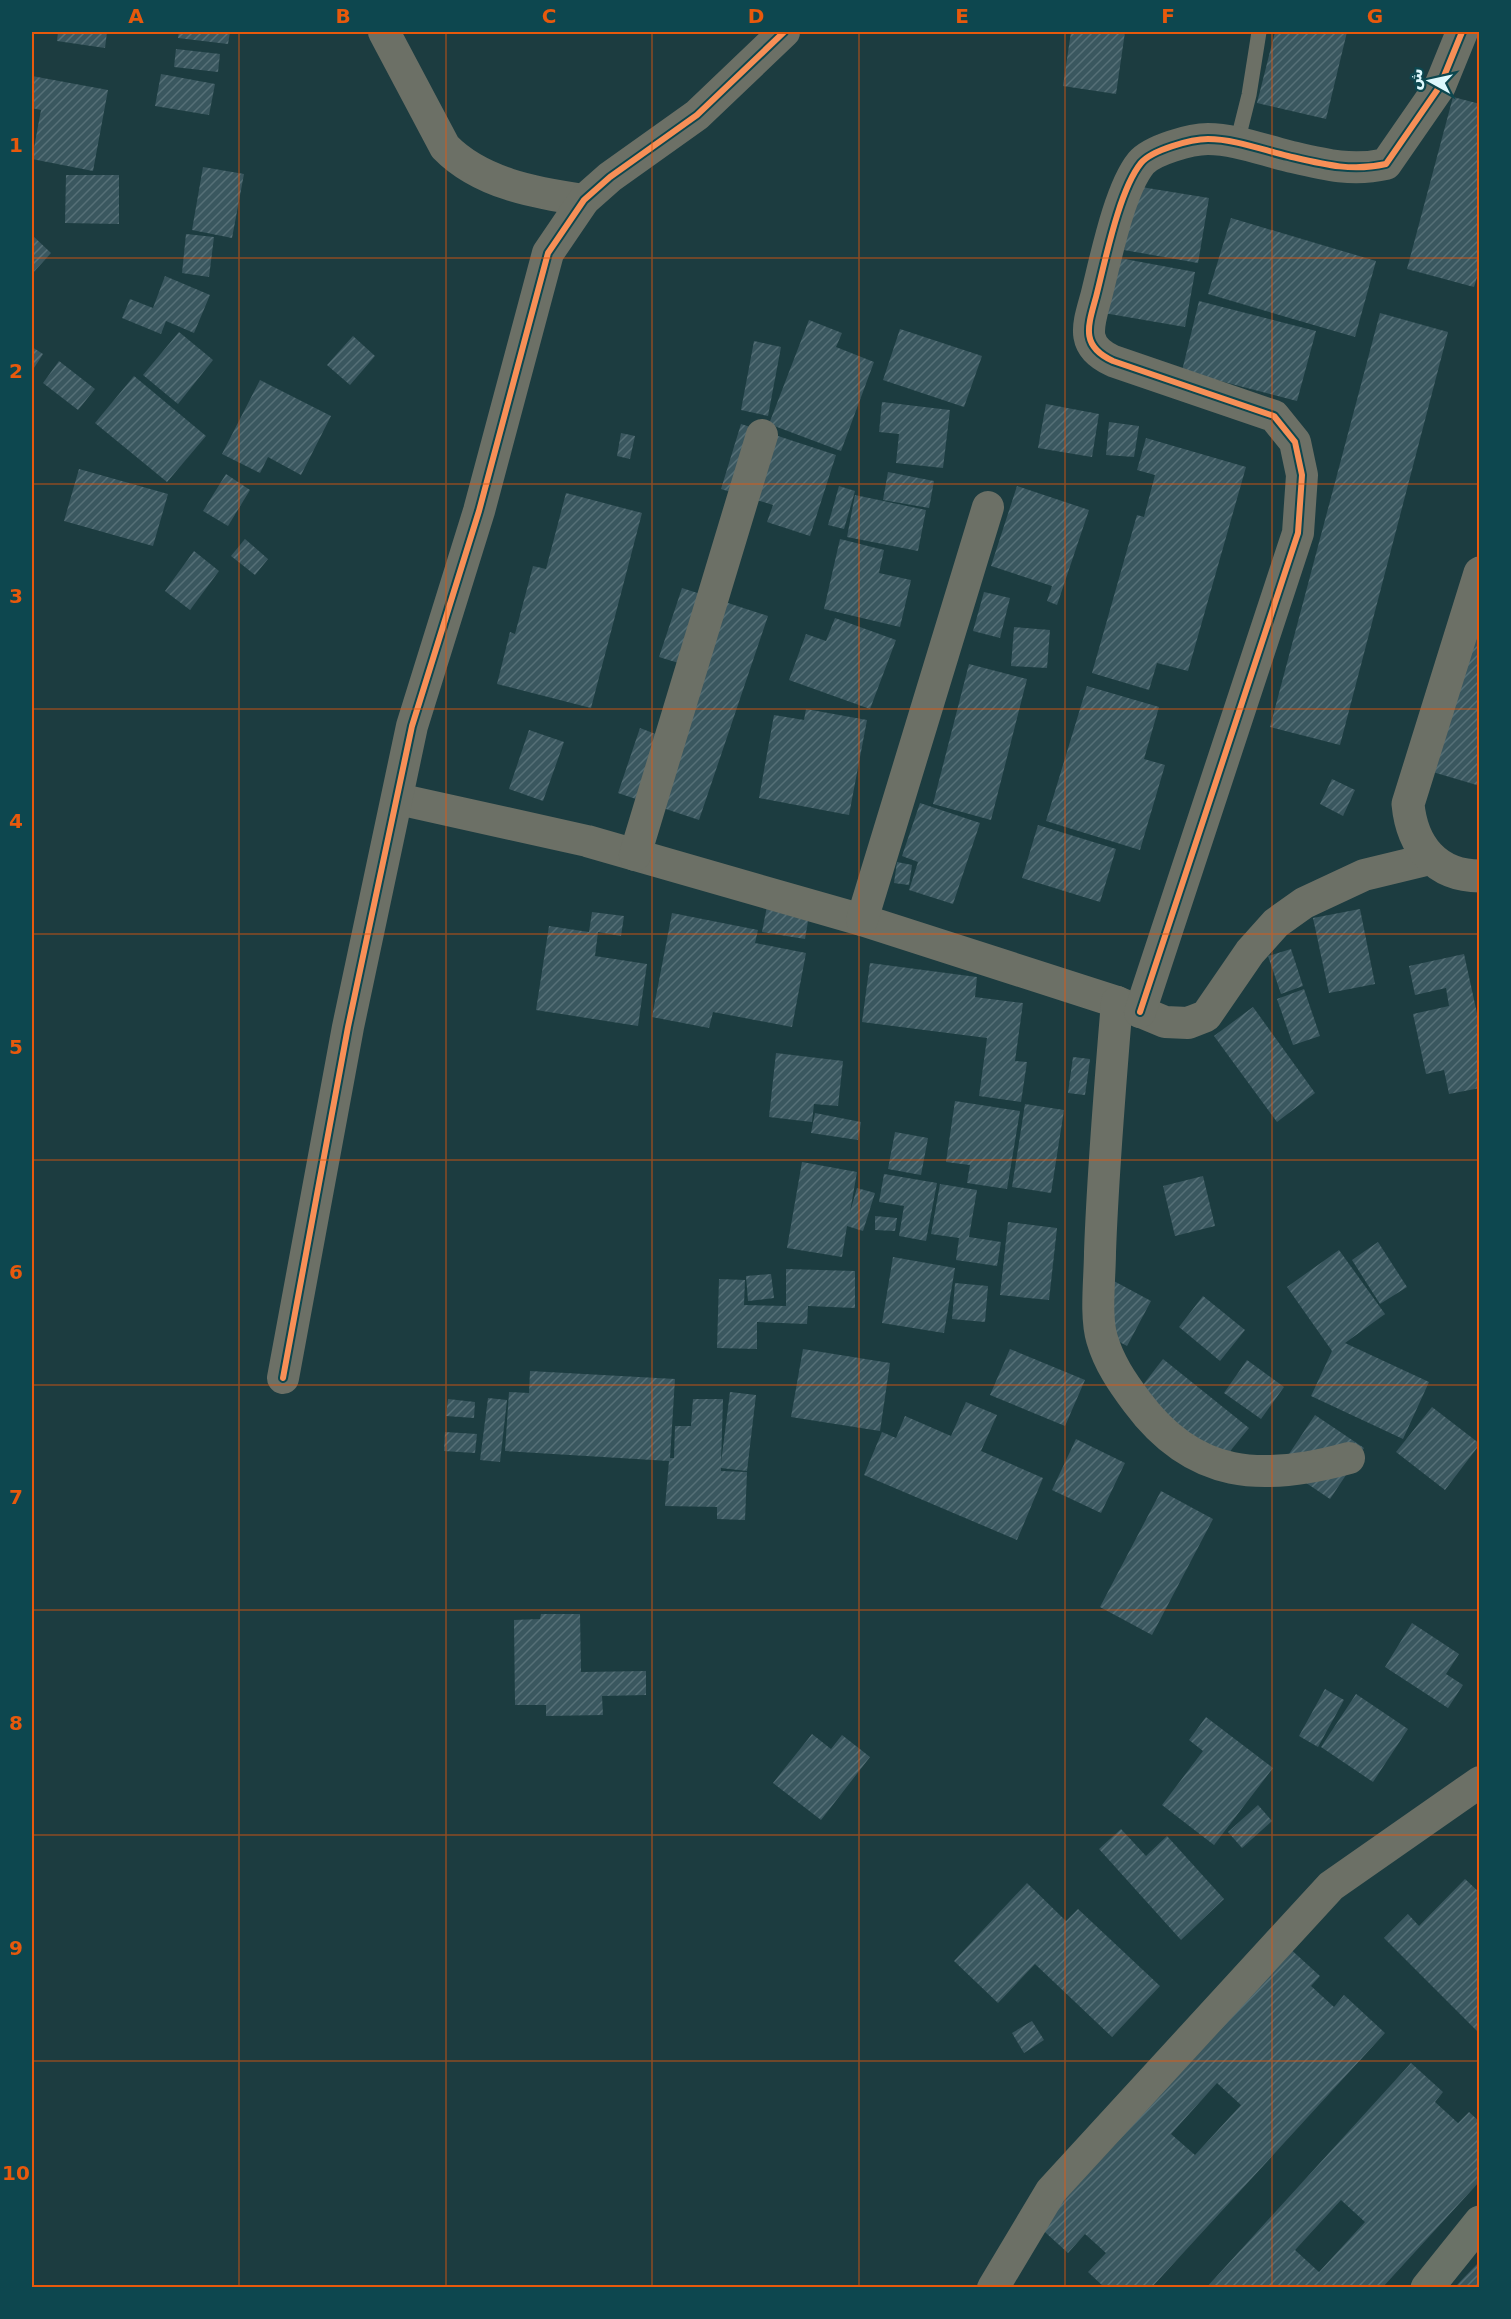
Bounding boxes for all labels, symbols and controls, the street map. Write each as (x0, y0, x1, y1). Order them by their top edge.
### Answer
text: A (128, 4, 144, 28)
text: B (335, 4, 351, 28)
text: C (542, 4, 556, 28)
text: D (748, 4, 764, 28)
text: E (955, 4, 969, 28)
text: F (1161, 4, 1175, 28)
text: G (1367, 4, 1383, 28)
north arrow (1400, 51, 1460, 111)
text: ش (1405, 67, 1427, 91)
text: 1 (9, 133, 23, 157)
text: 2 (9, 359, 23, 383)
text: 3 (9, 584, 23, 608)
text: 4 (9, 809, 23, 833)
text: 5 (9, 1035, 23, 1059)
text: 6 (9, 1260, 23, 1284)
text: 7 (9, 1485, 23, 1509)
text: 8 (9, 1711, 23, 1735)
text: 9 (9, 1936, 23, 1960)
text: 10 (2, 2161, 30, 2185)

